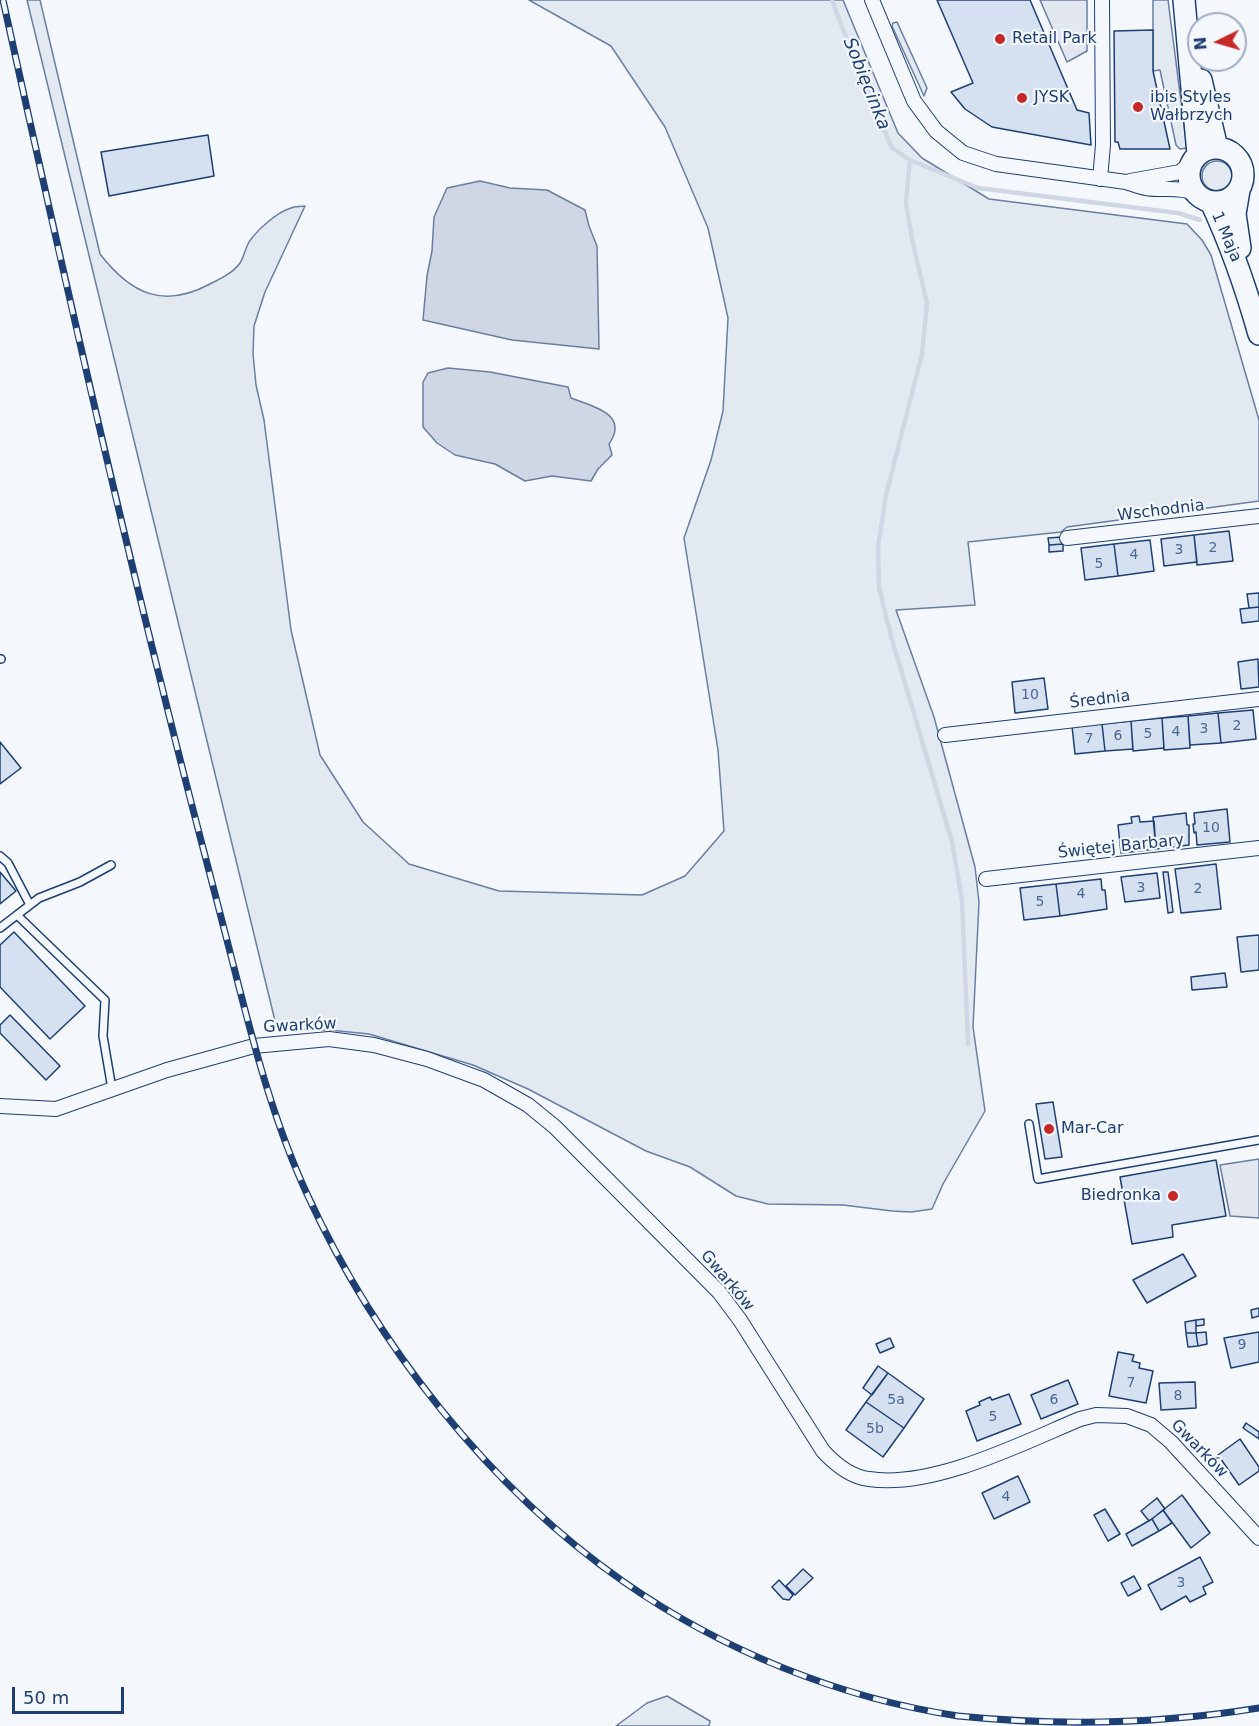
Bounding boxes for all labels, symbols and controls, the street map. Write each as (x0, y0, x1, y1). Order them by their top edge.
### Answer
north arrow (1187, 12, 1247, 72)
place label: Retail Park (1012, 29, 1097, 49)
marker: Retail Park (993, 32, 1007, 46)
water label: Sobięcinka (838, 35, 894, 133)
text: N (1191, 36, 1211, 51)
place label: JYSK (1034, 88, 1069, 108)
place label: ibis Styles Wałbrzych (1150, 88, 1233, 126)
marker: JYSK (1015, 91, 1029, 105)
marker: ibis Styles Wałbrzych (1131, 100, 1145, 114)
street label: 1 Maja (1207, 209, 1245, 265)
street label: Wschodnia (1116, 496, 1206, 526)
house number: 2 (1209, 540, 1217, 556)
house number: 3 (1175, 542, 1183, 558)
house number: 4 (1130, 547, 1138, 563)
house number: 5 (1095, 556, 1103, 572)
house number: 10 (1021, 687, 1039, 703)
street label: Średnia (1069, 687, 1131, 713)
house number: 2 (1233, 718, 1241, 734)
house number: 3 (1200, 721, 1208, 737)
house number: 4 (1172, 724, 1180, 740)
house number: 5 (1144, 726, 1152, 742)
house number: 6 (1114, 728, 1122, 744)
house number: 7 (1085, 731, 1093, 747)
house number: 10 (1202, 820, 1220, 836)
street label: Świętej Barbary (1057, 831, 1185, 863)
house number: 3 (1137, 880, 1145, 896)
house number: 2 (1194, 881, 1202, 897)
house number: 4 (1077, 886, 1085, 902)
house number: 5 (1036, 894, 1044, 910)
street label: Gwarków (263, 1014, 337, 1038)
place label: Mar-Car (1061, 1119, 1123, 1139)
marker: Mar-Car (1042, 1122, 1056, 1136)
place label: Biedronka (1081, 1186, 1161, 1206)
marker: Biedronka (1166, 1189, 1180, 1203)
street label: Gwarków (696, 1247, 758, 1315)
house number: 9 (1238, 1337, 1246, 1353)
house number: 7 (1127, 1375, 1135, 1391)
house number: 8 (1174, 1388, 1182, 1404)
house number: 5a (887, 1392, 905, 1408)
house number: 6 (1050, 1392, 1058, 1408)
house number: 5 (989, 1409, 997, 1425)
street label: Gwarków (1167, 1416, 1231, 1482)
house number: 5b (866, 1421, 884, 1437)
house number: 4 (1002, 1489, 1010, 1505)
house number: 3 (1177, 1575, 1185, 1591)
scale bar (15, 1675, 128, 1713)
text: 50 m (23, 1687, 69, 1708)

